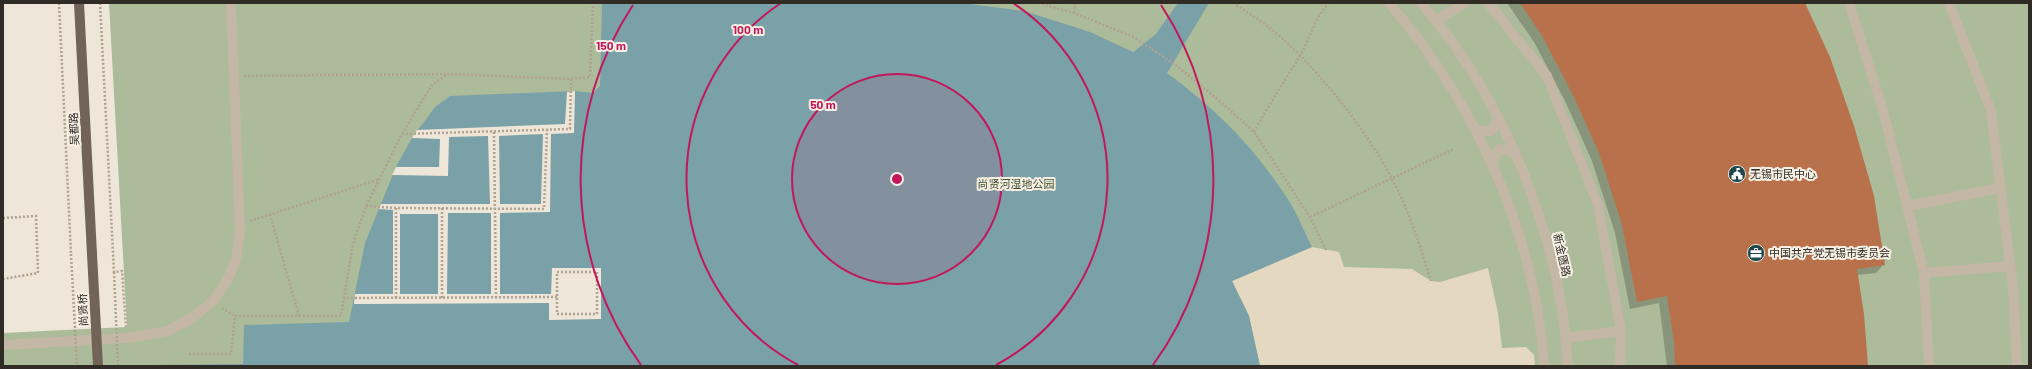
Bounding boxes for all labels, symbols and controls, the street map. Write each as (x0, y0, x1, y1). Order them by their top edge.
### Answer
text: 100 m (733, 22, 763, 36)
text: 150 m (596, 38, 626, 52)
text: 50 m (810, 97, 836, 111)
street label: 吴都路 (66, 112, 81, 146)
public building icon: 无锡市民中心 (1727, 164, 1747, 184)
place label: 无锡市民中心 (1750, 167, 1816, 180)
centre of rings (890, 172, 904, 186)
park label: 尚贤河湿地公园 (978, 177, 1055, 190)
street label: 新金匮路 (1551, 232, 1574, 278)
office icon: 中国共产党无锡市委员会 (1746, 243, 1766, 263)
place label: 中国共产党无锡市委员会 (1769, 246, 1890, 259)
street label: 尚贤桥 (75, 293, 90, 327)

